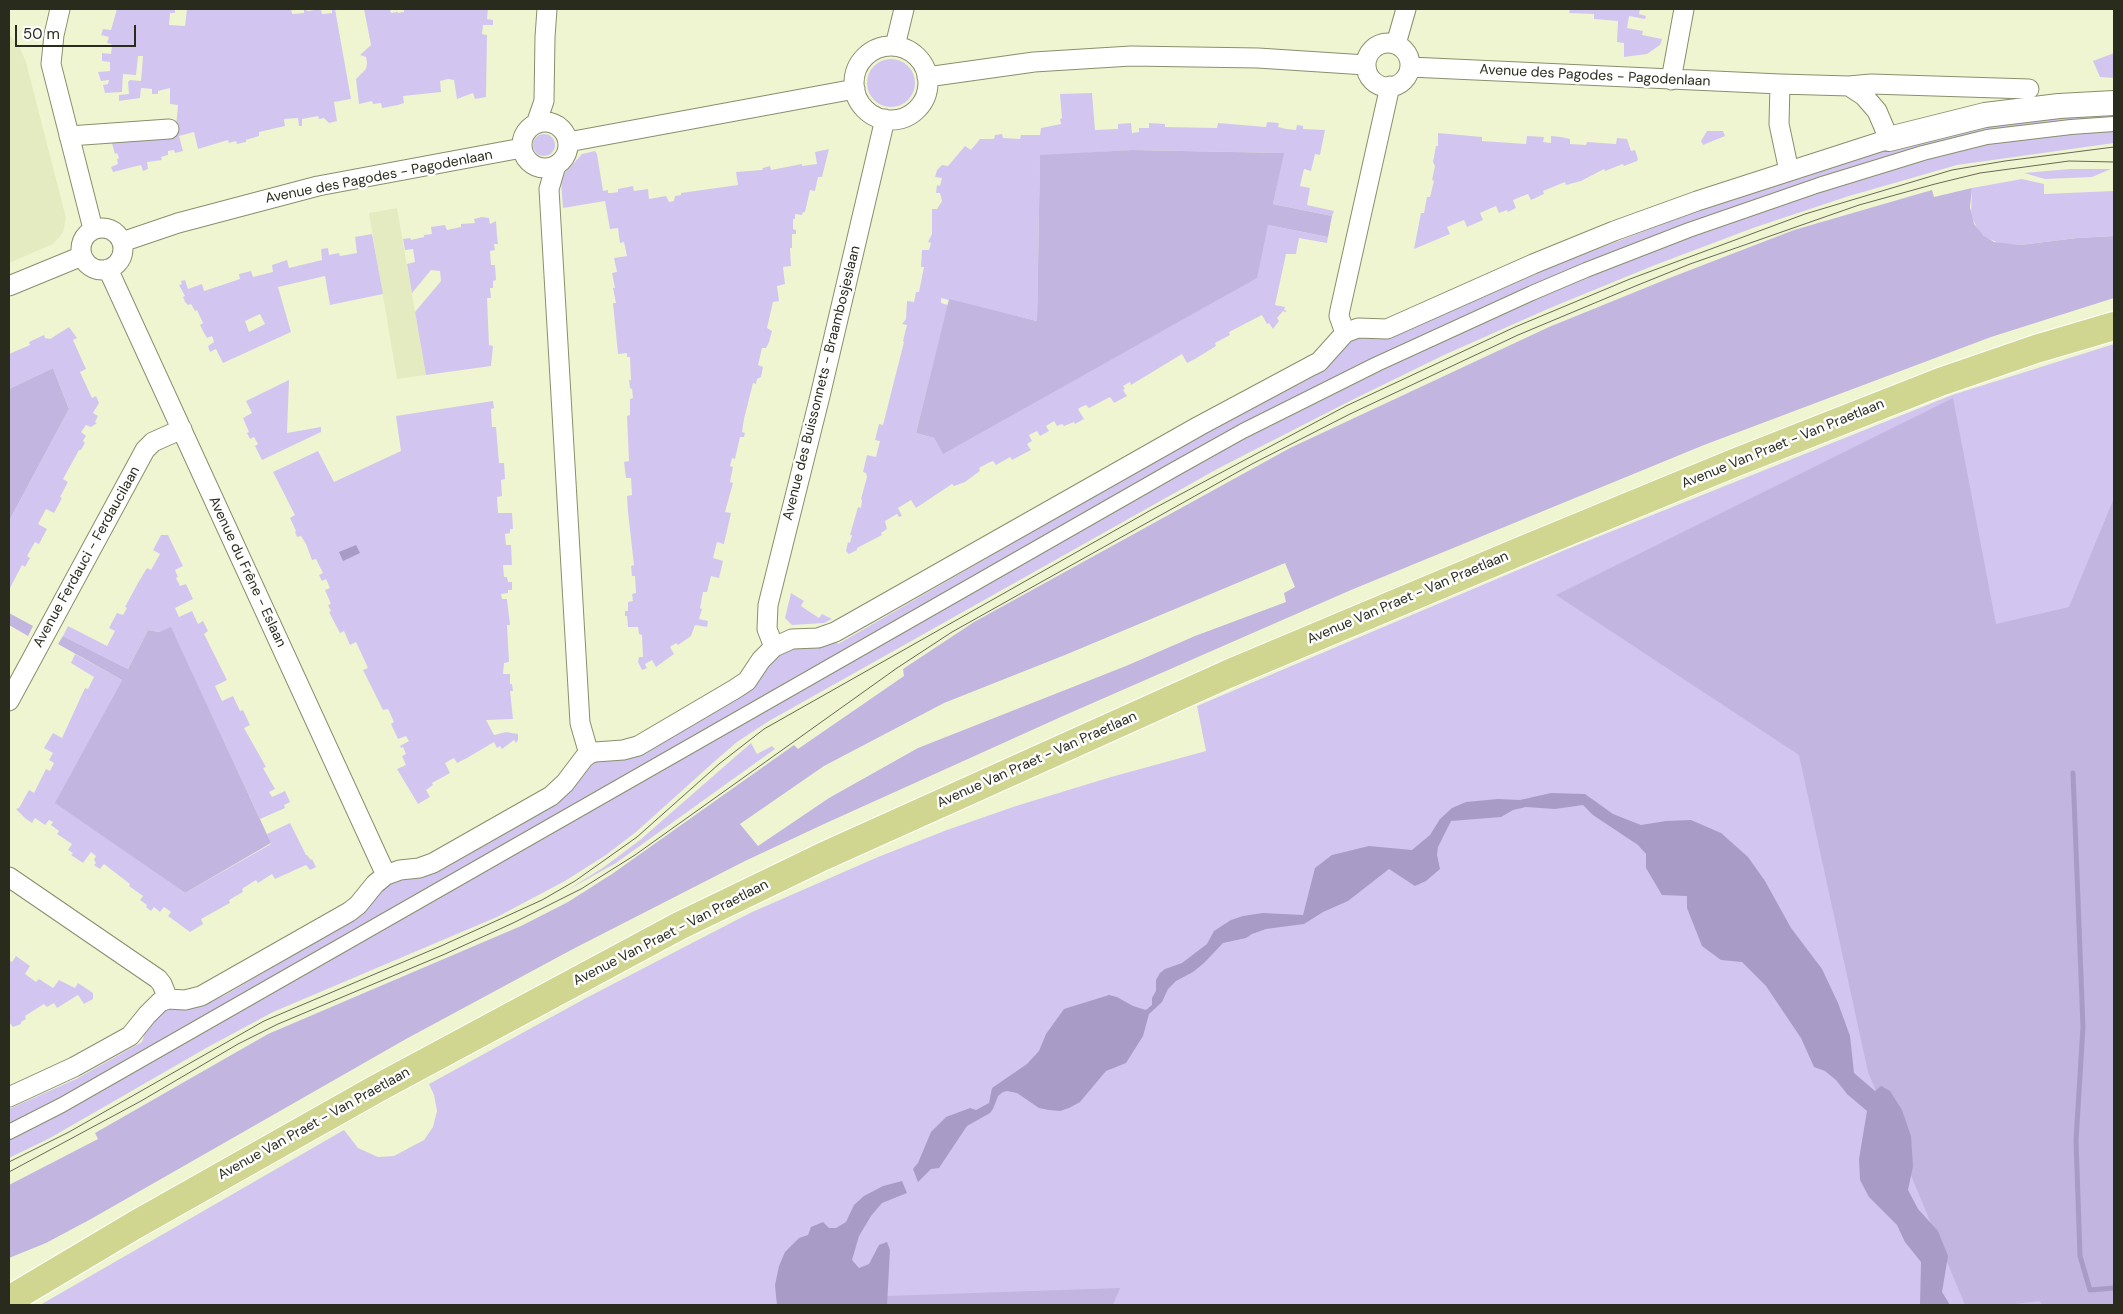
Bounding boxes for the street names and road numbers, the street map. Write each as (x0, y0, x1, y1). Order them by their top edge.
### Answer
street label: Avenue des Pagodes - Pagodenlaan (1479, 62, 1711, 90)
street label: Avenue des Pagodes - Pagodenlaan (264, 147, 494, 207)
street label: Avenue des Buissonnets - Braambosjeslaan (780, 244, 864, 522)
street label: Avenue Van Praet - Van Praetlaan (1679, 396, 1887, 492)
street label: Avenue Ferdauci - Ferdaucilaan (30, 464, 144, 650)
street label: Avenue du Frêne - Eslaan (205, 494, 289, 650)
street label: Avenue Van Praet - Van Praetlaan (1305, 548, 1511, 648)
street label: Avenue Van Praet - Van Praetlaan (935, 708, 1139, 812)
street label: Avenue Van Praet - Van Praetlaan (571, 876, 771, 990)
street label: Avenue Van Praet - Van Praetlaan (215, 1064, 413, 1184)

